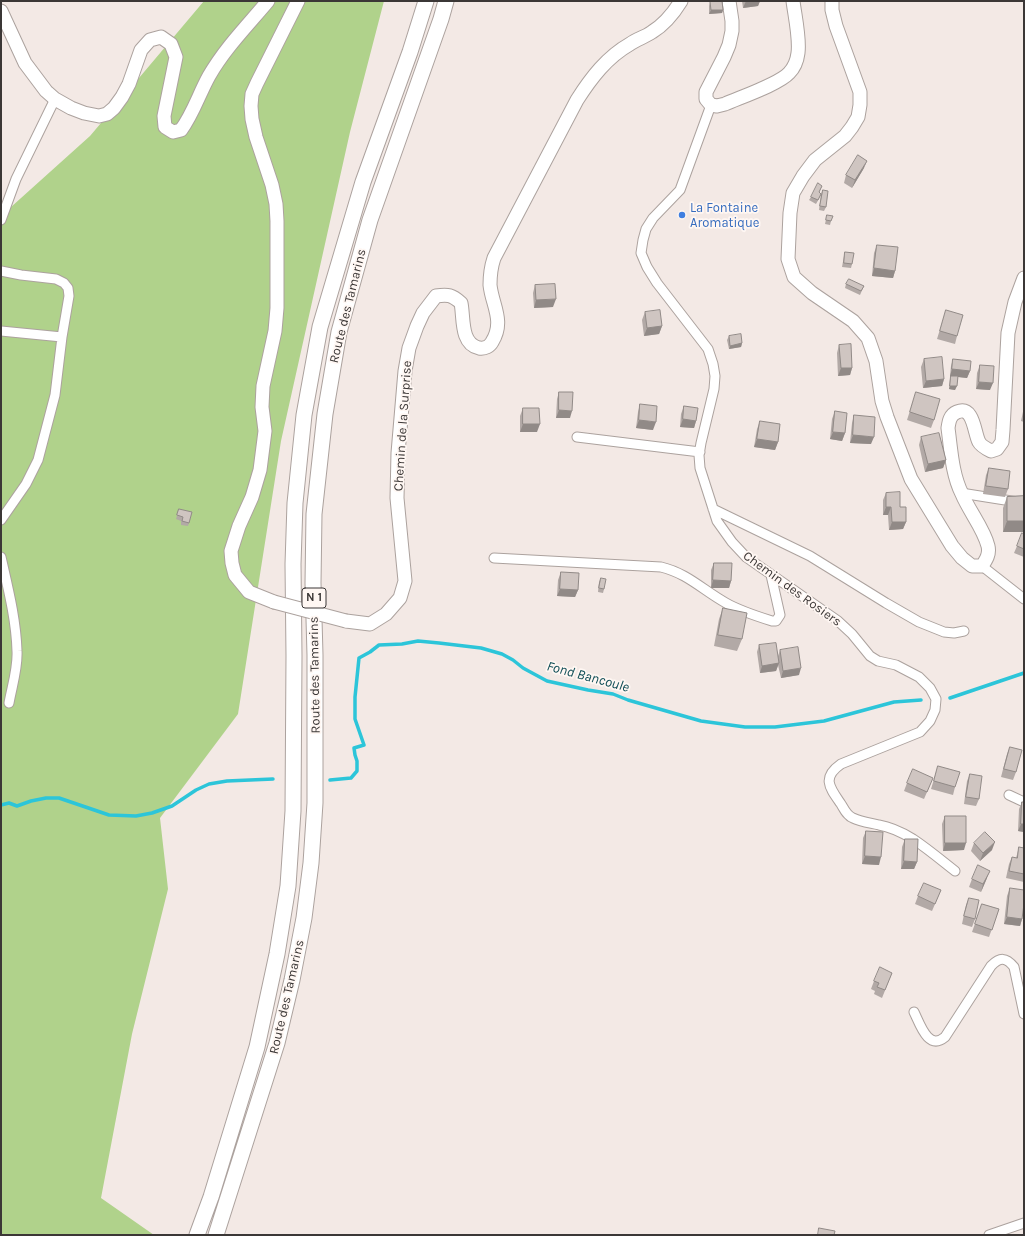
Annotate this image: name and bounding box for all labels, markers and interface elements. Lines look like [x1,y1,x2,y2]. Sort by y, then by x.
place label: La Fontaine Aromatique [690,200,759,231]
marker: La Fontaine Aromatique [677,210,687,220]
street label: Route des Tamarins [326,247,370,365]
street label: Chemin de la Surprise [391,360,415,492]
street label: Chemin des Rosiers [740,548,844,630]
road number: N 1 [302,588,326,608]
street label: Route des Tamarins [306,616,324,734]
water label: Fond Bancoule [545,658,631,696]
street label: Route des Tamarins [266,938,308,1056]

